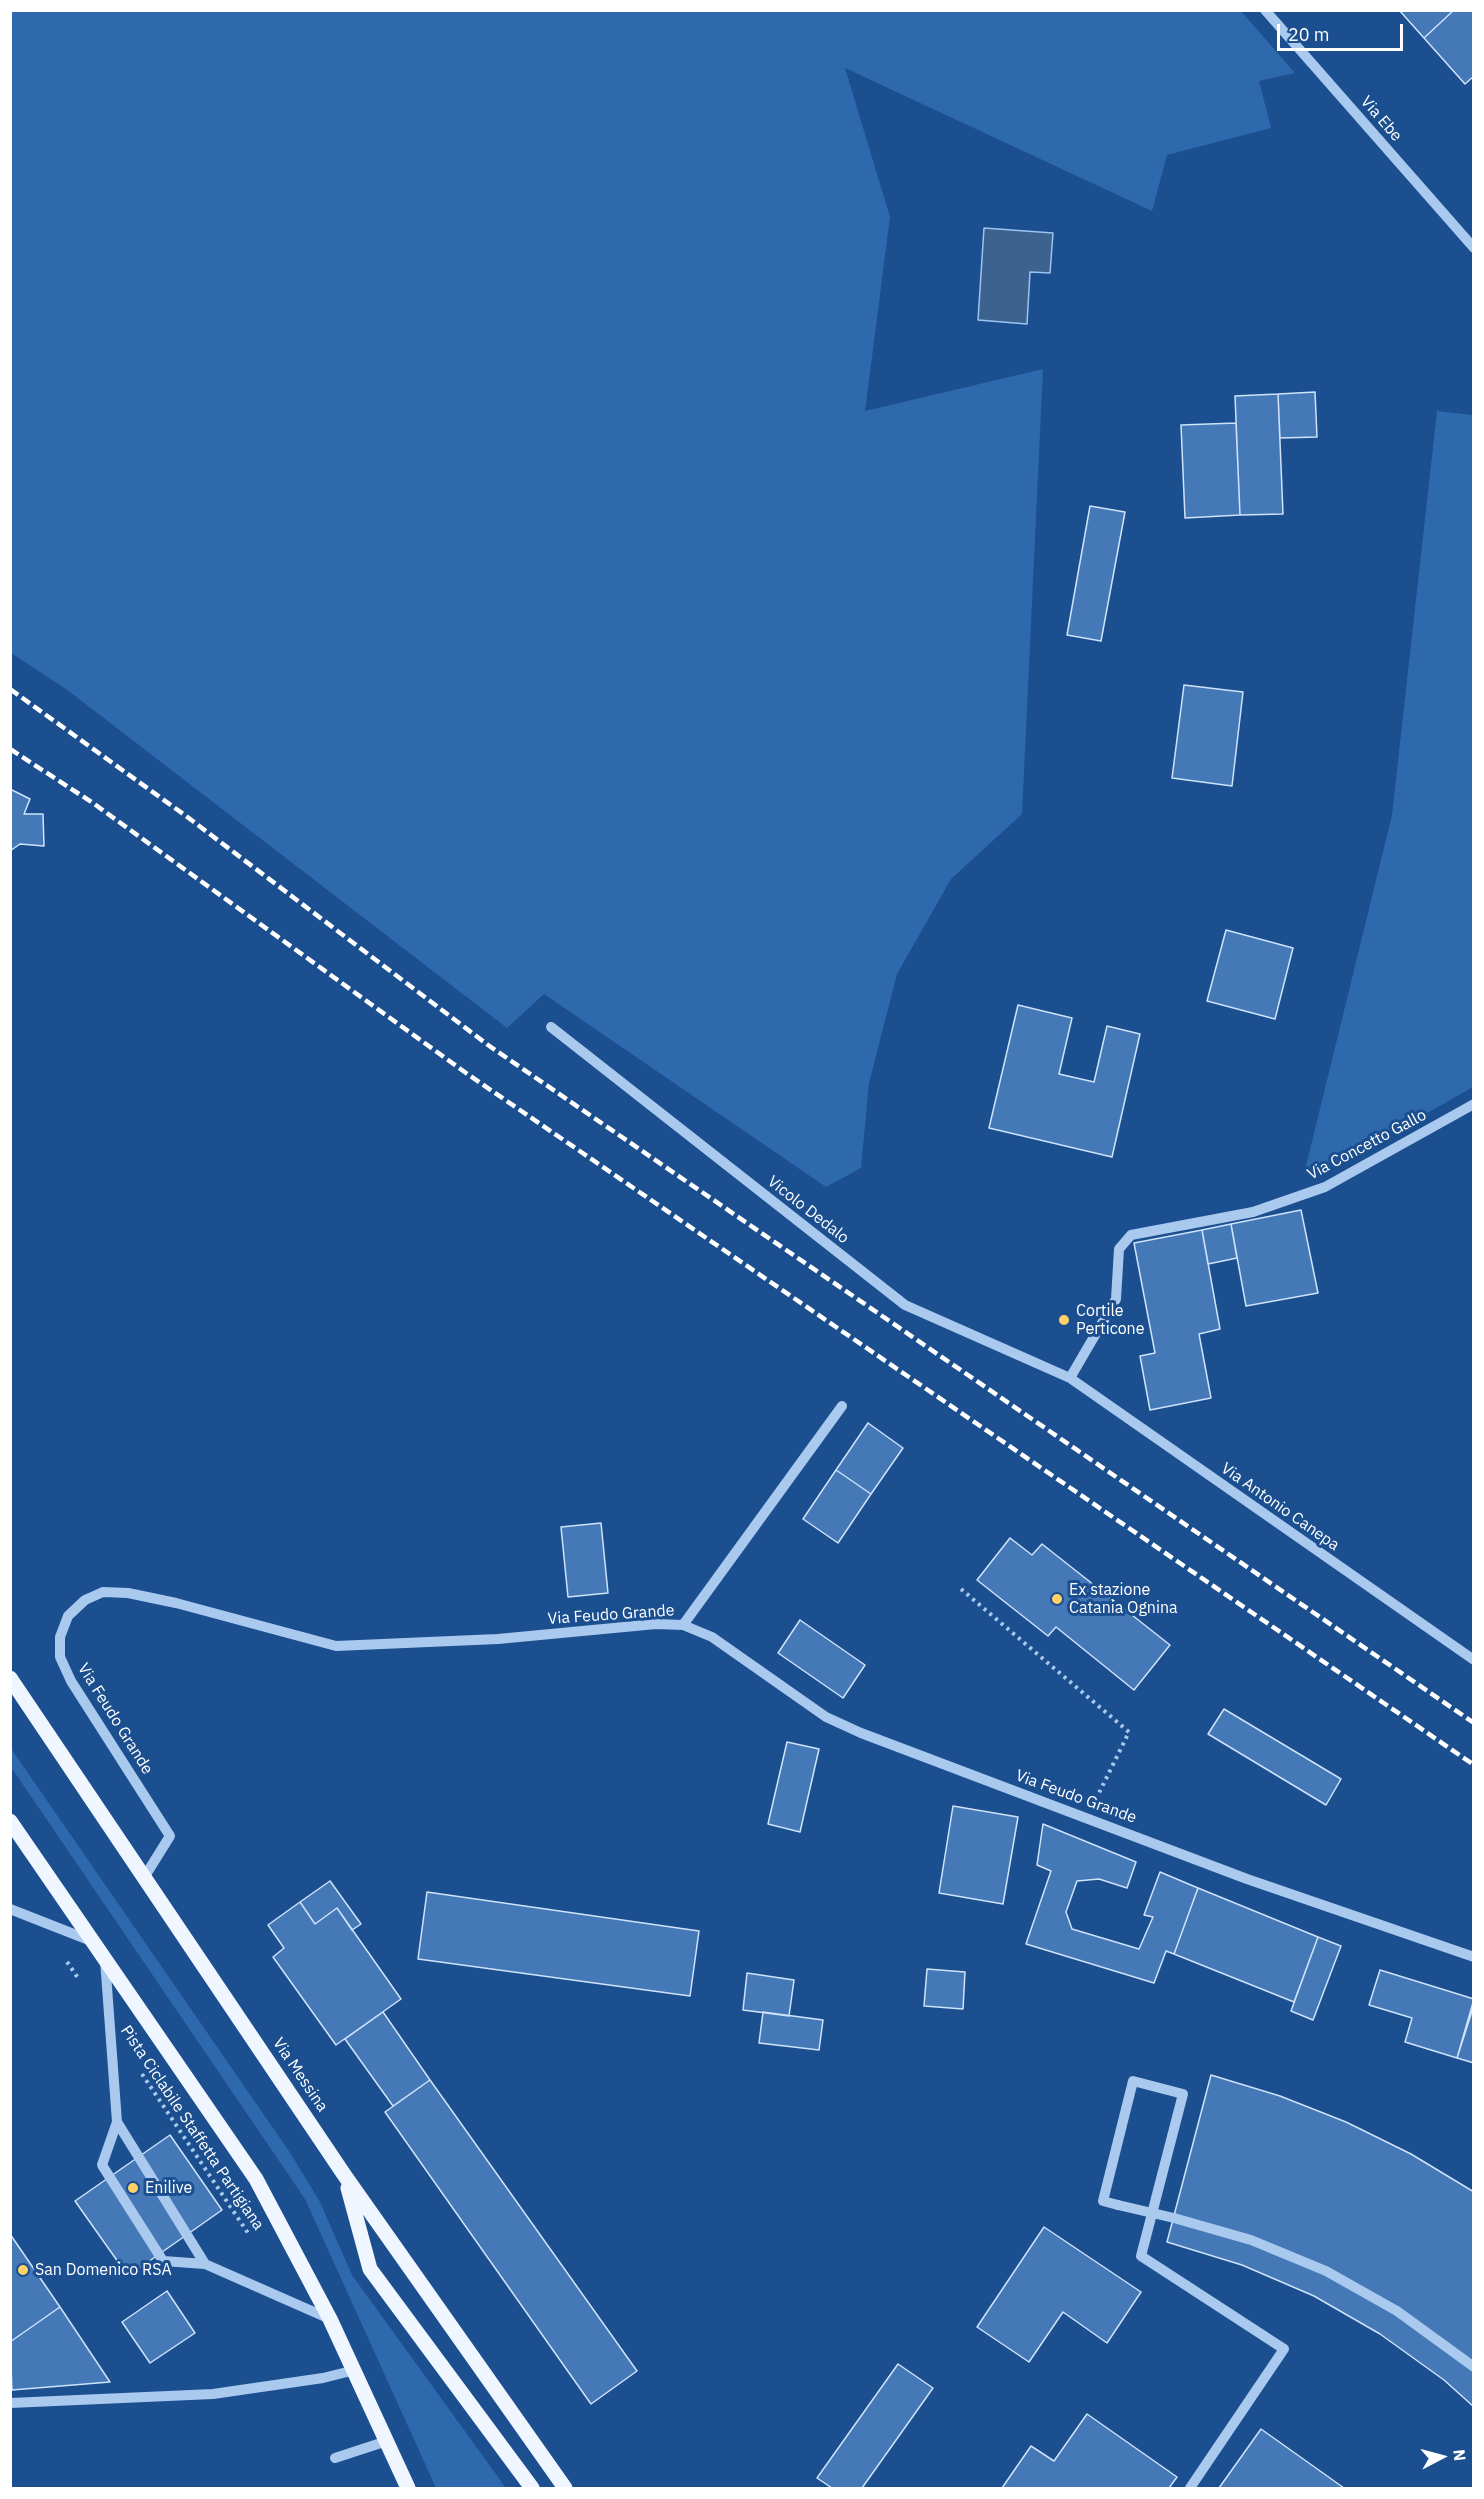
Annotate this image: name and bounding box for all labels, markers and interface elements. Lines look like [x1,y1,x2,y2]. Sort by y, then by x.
scale bar [1280,12,1406,50]
text: 20 m [1288,23,1330,46]
street label: Via Ebe [1356,93,1406,145]
street label: Via Concetto Gallo [1304,1106,1430,1184]
street label: Vicolo Dedalo [763,1172,853,1248]
place label: Cortile Perticone [1076,1301,1144,1339]
marker: Cortile Perticone [1057,1313,1071,1327]
street label: Via Antonio Canepa [1217,1459,1343,1555]
place label: Ex stazione Catania Ognina [1069,1580,1178,1618]
marker: Ex stazione Catania Ognina [1050,1592,1064,1606]
street label: Via Feudo Grande [547,1601,675,1629]
street label: Via Feudo Grande [73,1660,157,1778]
street label: Via Feudo Grande [1013,1766,1139,1828]
street label: Pista Ciclabile Staffetta Partigiana [116,2022,268,2234]
street label: Via Messina [268,2034,332,2116]
place label: Enilive [145,2178,192,2198]
marker: Enilive [126,2181,140,2195]
place label: San Domenico RSA [35,2260,172,2280]
marker: San Domenico RSA [16,2263,30,2277]
north arrow [1412,2427,1472,2487]
text: N [1449,2448,1470,2462]

